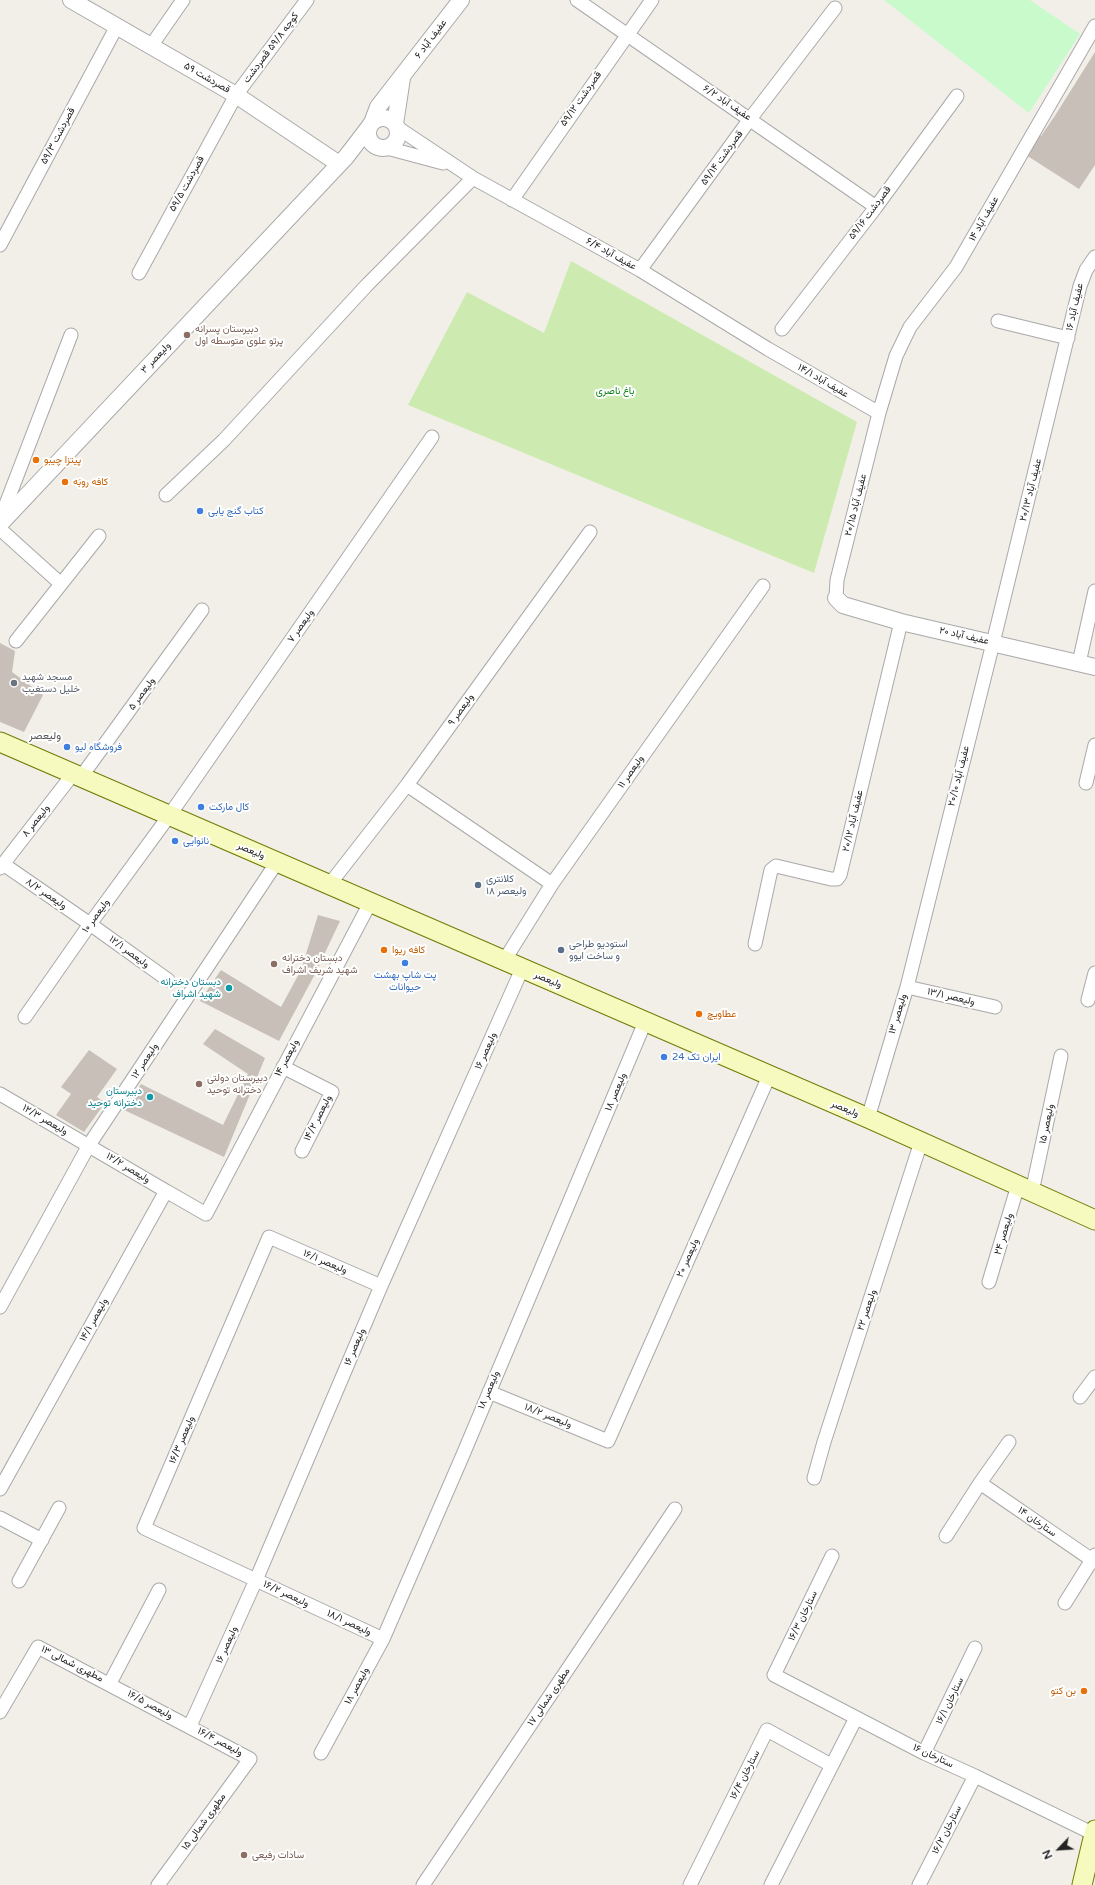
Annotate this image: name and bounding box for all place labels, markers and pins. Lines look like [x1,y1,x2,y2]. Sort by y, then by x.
place label: دبیرستان پسرانه پرتو علوی متوسطه اول [195,323,283,346]
marker: دبیرستان پسرانه پرتو علوی متوسطه اول [182,330,192,340]
place label: پیتزا چیبو [44,454,81,466]
marker: پیتزا چیبو [31,455,41,465]
place label: کافه روبَه [73,476,108,488]
marker: کافه روبَه [60,477,70,487]
place label: کتاب گنج یابی [208,505,264,517]
marker: کتاب گنج یابی [195,506,205,516]
place label: مسجد شهید خلیل دستغیب [22,671,80,694]
marker: مسجد شهید خلیل دستغیب [9,678,19,688]
place label: فروشگاه لیو [75,741,122,753]
marker: فروشگاه لیو [62,742,72,752]
place label: کال مارکت [209,801,249,813]
marker: کال مارکت [196,802,206,812]
place label: نانوایی [183,835,209,847]
marker: نانوایی [170,836,180,846]
place label: کلانتری ۱۸ ولیعصر [486,873,527,896]
marker: کلانتری ۱۸ ولیعصر [473,880,483,890]
place label: استودیو طراحی و ساخت ایوو [569,938,628,962]
place label: کافه ریوا [392,944,425,956]
marker: کافه ریوا [379,945,389,955]
marker: استودیو طراحی و ساخت ایوو [556,945,566,955]
place label: دبستان دخترانه شهید شریف اشراف [282,952,358,976]
marker: پت شاپ بهشت حیوانات [400,958,410,968]
marker: دبستان دخترانه شهید شریف اشراف [269,959,279,969]
place label: پت شاپ بهشت حیوانات [374,969,436,992]
place label: دبستان دخترانه شهید اشراف [160,976,221,1000]
marker: دبستان دخترانه شهید اشراف [224,983,234,993]
place label: عطاویچ [707,1008,737,1020]
marker: عطاویچ [694,1009,704,1019]
place label: ایران تک 24 [672,1051,721,1063]
marker: ایران تک 24 [659,1052,669,1062]
place label: دبیرستان دولتی دخترانه توحید [207,1072,268,1096]
marker: دبیرستان دولتی دخترانه توحید [194,1079,204,1089]
place label: دبیرستان دخترانه توحید [88,1085,142,1108]
marker: دبیرستان دخترانه توحید [145,1092,155,1102]
place label: بن کتو [1051,1685,1076,1697]
marker: بن کتو [1079,1686,1089,1696]
place label: سادات رفیعی [252,1849,304,1861]
marker: سادات رفیعی [239,1850,249,1860]

